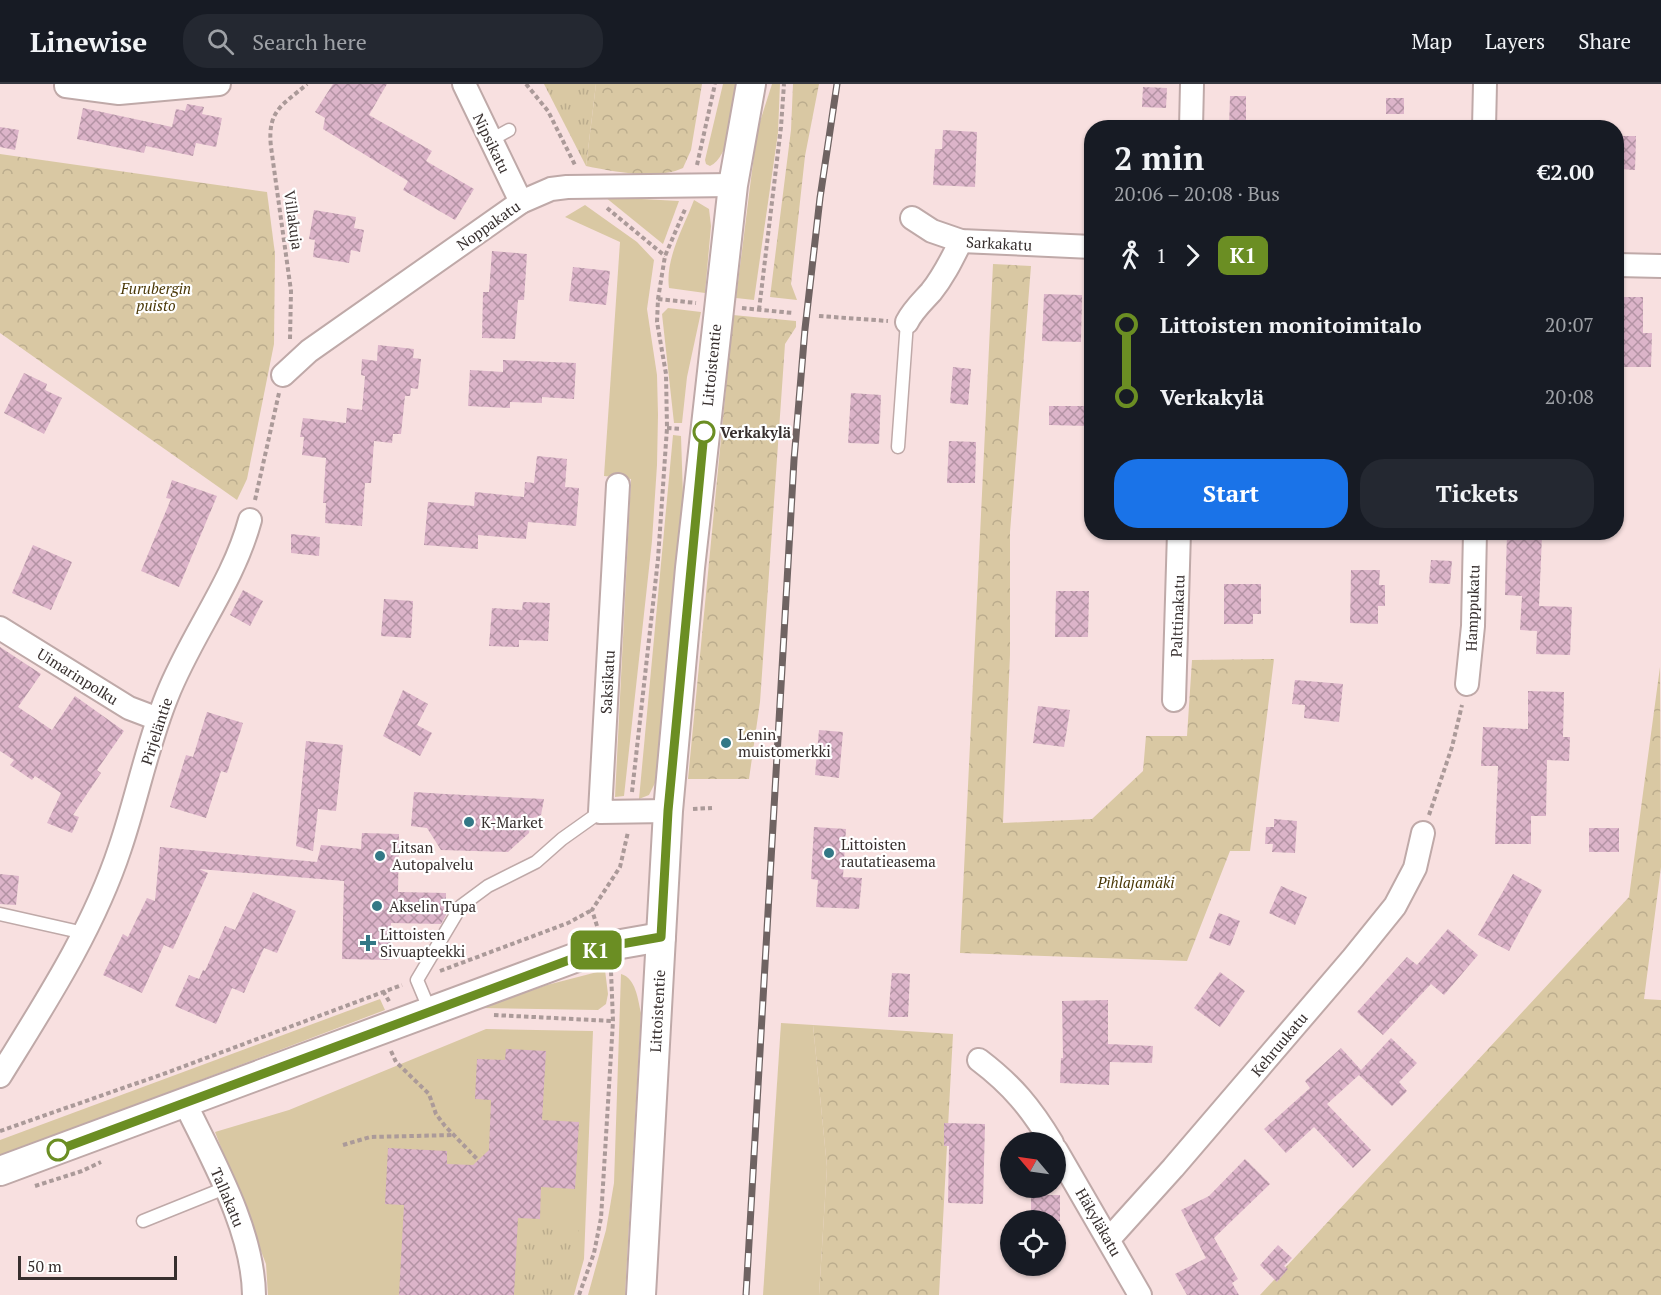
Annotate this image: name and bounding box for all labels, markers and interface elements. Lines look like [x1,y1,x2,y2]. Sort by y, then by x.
search box [183,14,603,68]
text: Linewise [30,23,147,60]
icon: search [204,25,237,58]
text: Search here [252,27,367,56]
text: Map [1411,27,1452,55]
text: Layers [1485,27,1545,55]
text: Share [1578,27,1631,55]
street label: Nipsikatu [469,110,515,177]
text: 2 min [1114,136,1204,179]
text: €2.00 [1538,157,1594,186]
text: 20:06 – 20:08 · Bus [1114,180,1280,207]
street label: Villakuja [280,189,308,251]
street label: Noppakatu [452,196,524,254]
street label: Sarkakatu [965,231,1033,255]
icon: walk [1114,239,1147,272]
icon: forward [1176,239,1209,272]
text: K1 [1230,241,1256,269]
text: 1 [1156,242,1167,269]
park label: Furubergin puisto [120,278,191,315]
text: Littoisten monitoimitalo [1160,310,1422,339]
text: 20:07 [1545,311,1594,338]
street label: Littoistentie [697,323,725,407]
text: Verkakylä [1160,382,1264,411]
text: 20:08 [1545,383,1594,410]
marker: Verkakylä [693,421,715,443]
place label: Verkakylä [720,422,792,442]
button: Start [1114,459,1348,528]
button: Tickets [1360,459,1594,528]
street label: Hamppukatu [1460,564,1484,652]
street label: Palttinakatu [1166,574,1188,658]
street label: Uimarinpolku [34,643,123,709]
street label: Saksikatu [595,649,619,714]
street label: Pirjeläntie [136,695,176,767]
place label: Lenin muistomerkki [738,724,831,761]
marker: Lenin muistomerkki [719,736,733,750]
place label: K-Market [481,812,544,832]
marker: K-Market [462,815,476,829]
place label: Littoisten rautatieasema [841,834,936,871]
place label: Litsan Autopalvelu [392,837,474,874]
marker: Littoisten rautatieasema [822,846,836,860]
marker: Litsan Autopalvelu [373,849,387,863]
park label: Pihlajamäki [1097,872,1175,892]
place label: Akselin Tupa [389,896,477,916]
marker: Akselin Tupa [370,899,384,913]
place label: Littoisten Sivuapteekki [380,924,465,961]
line badge: K1 [569,930,623,970]
marker: Littoisten Sivuapteekki [361,936,375,950]
text: K1 [583,936,609,964]
street label: Littoistentie [645,969,669,1053]
street label: Kehruukatu [1246,1007,1312,1080]
north arrow [1000,1132,1066,1198]
map controls [1000,1132,1066,1276]
unlabelled marker [47,1139,69,1161]
street label: Tallakatu [207,1164,250,1230]
street label: Häkyläkatu [1071,1184,1127,1260]
button: locate [1000,1210,1066,1276]
scale bar [18,1253,177,1280]
text: 50 m [27,1255,62,1277]

